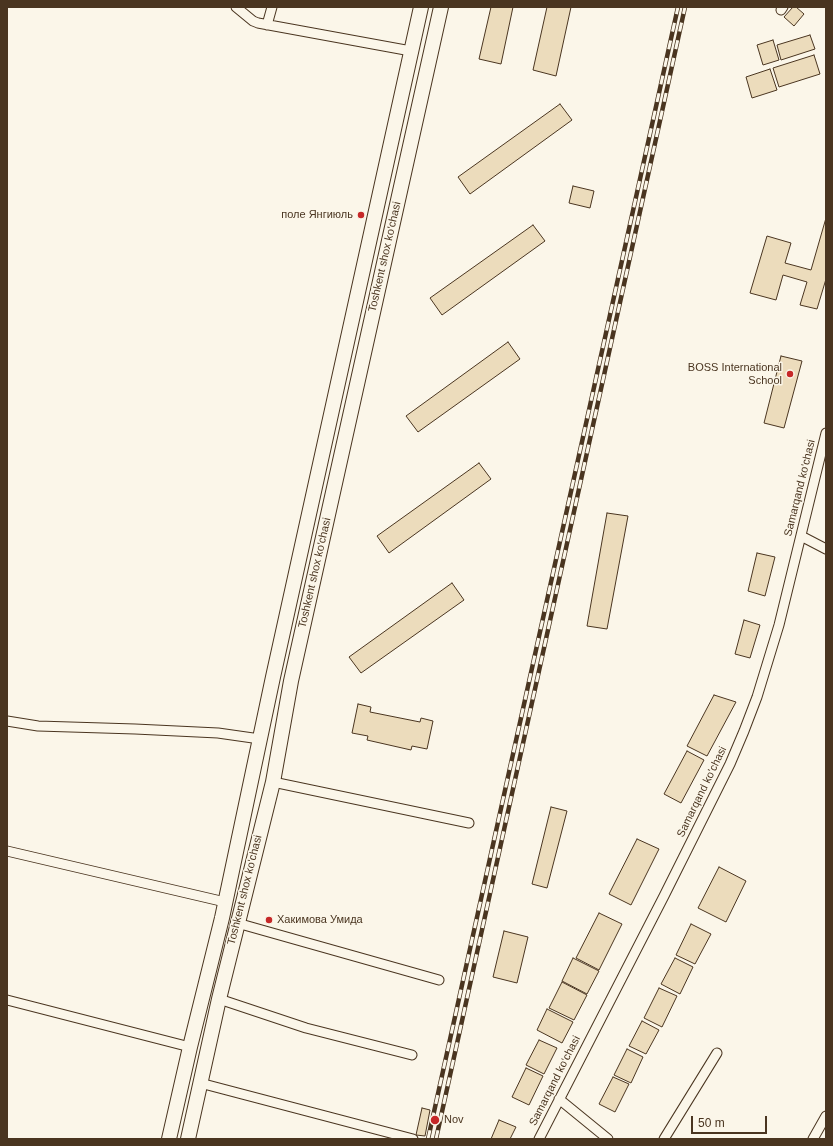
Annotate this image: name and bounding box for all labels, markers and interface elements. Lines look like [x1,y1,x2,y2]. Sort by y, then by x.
street label: Toshkent shox ko'chasi [366,201,404,313]
place label: поле Янгиюль [281,208,353,222]
marker: поле Янгиюль [356,210,366,220]
place label: BOSS International School [688,361,782,387]
marker: BOSS International School [785,369,795,379]
street label: Samarqand ko'chasi [782,438,818,538]
street label: Toshkent shox ko'chasi [296,517,334,629]
street label: Samarqand ko'chasi [674,744,730,840]
street label: Toshkent shox ko'chasi [225,834,265,946]
place label: Хакимова Умида [277,913,363,927]
marker: Хакимова Умида [264,915,274,925]
street label: Samarqand ko'chasi [527,1034,583,1128]
scale bar [693,1108,769,1134]
place label: Nov [444,1113,464,1127]
marker: Nov [429,1114,441,1126]
text: 50 m [698,1116,725,1130]

